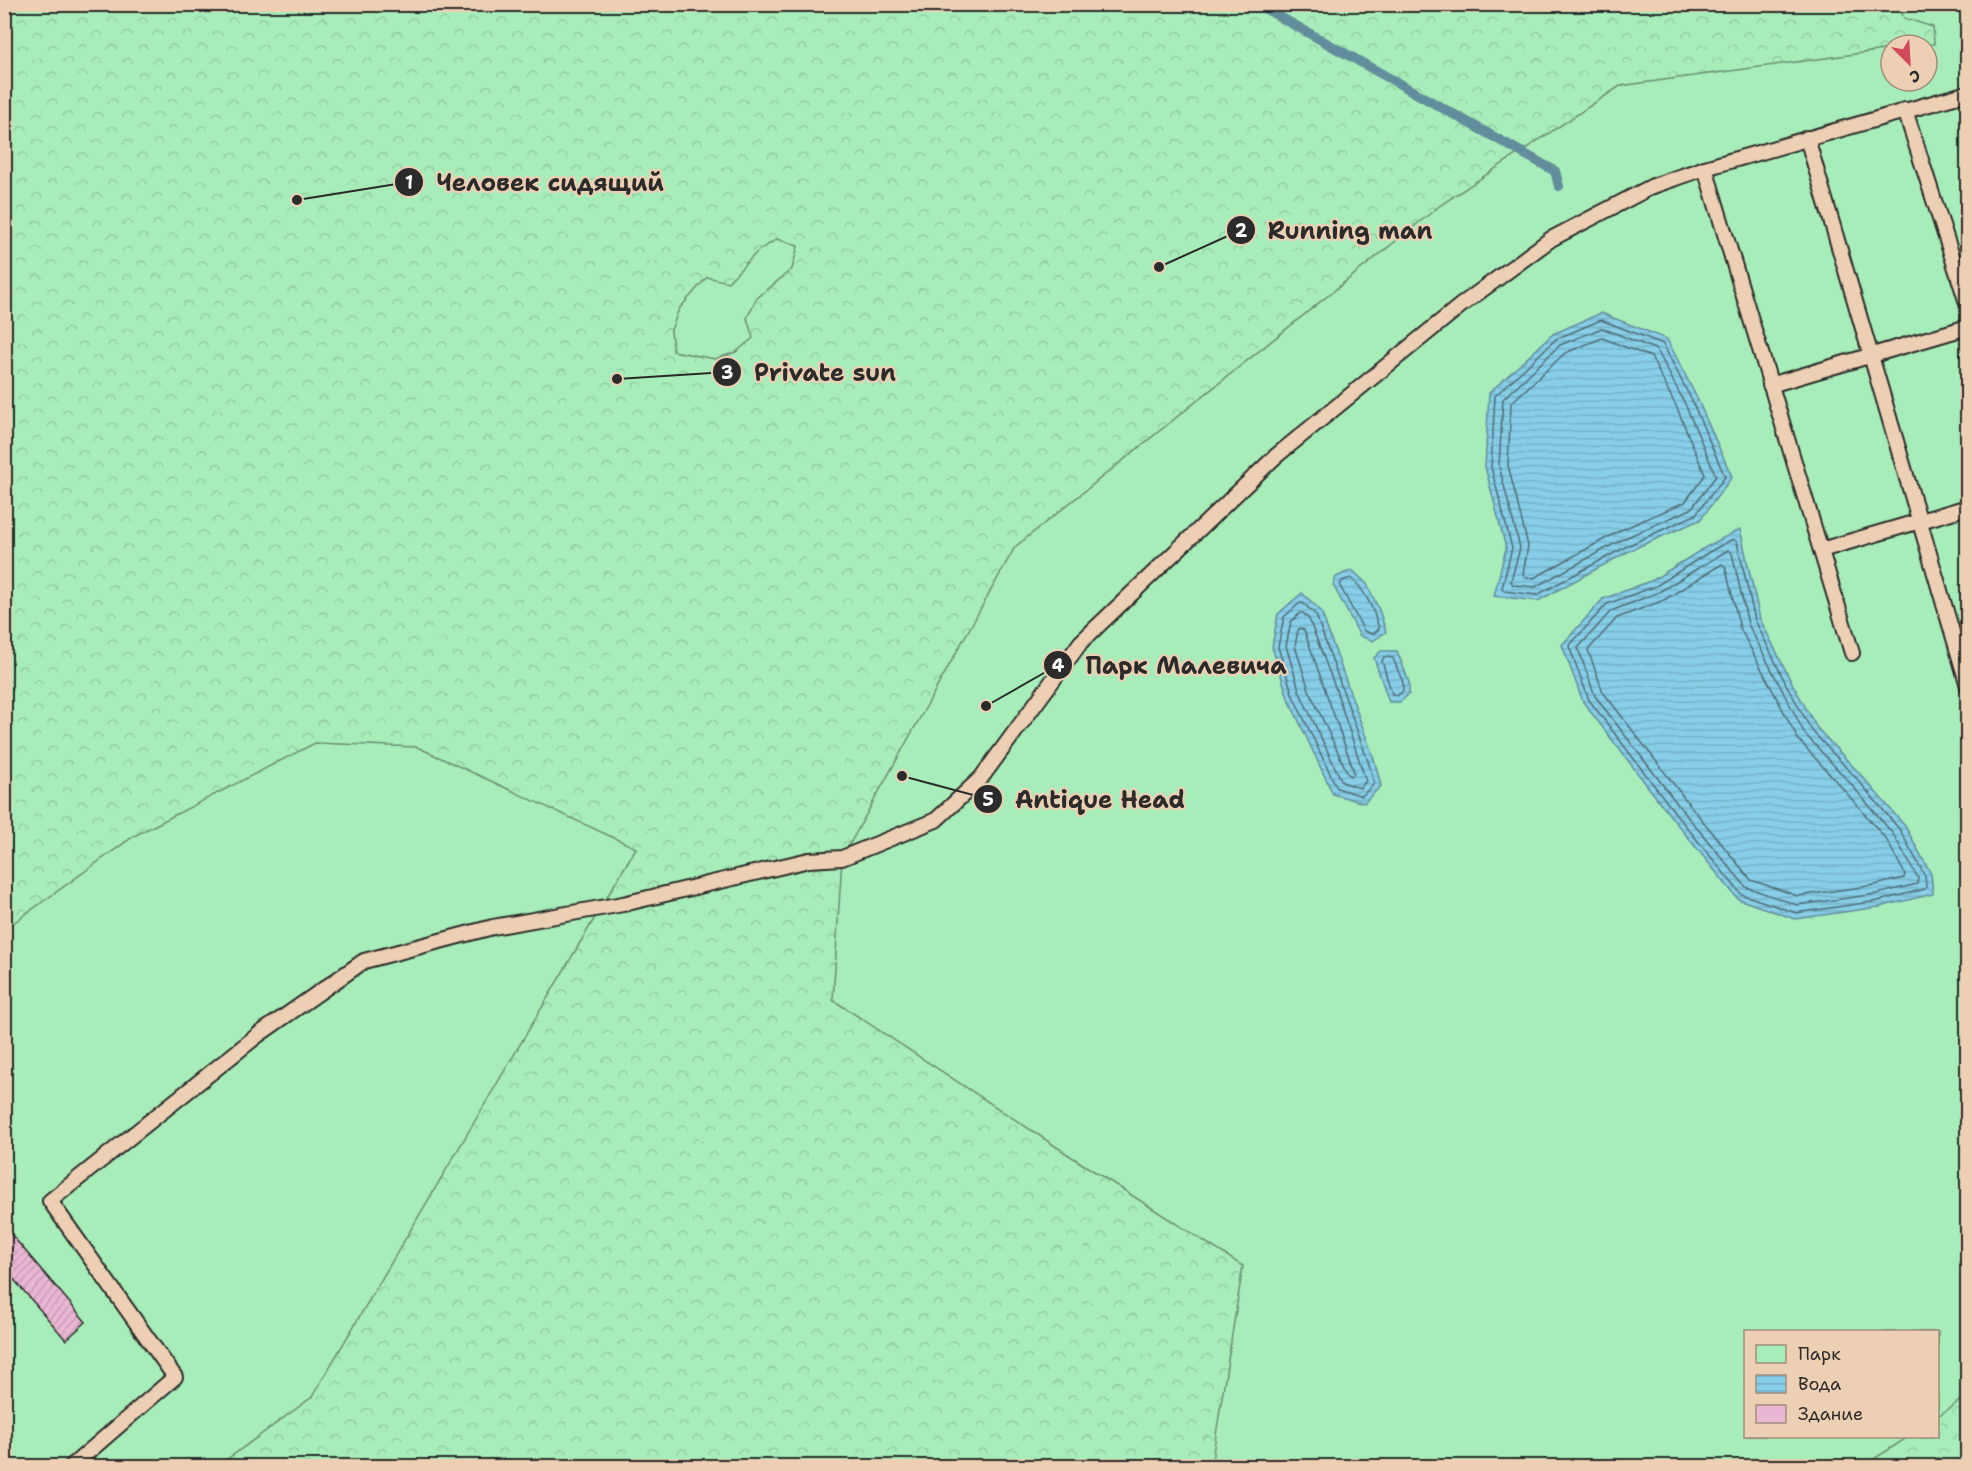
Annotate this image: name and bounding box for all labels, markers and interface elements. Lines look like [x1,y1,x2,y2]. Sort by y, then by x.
north arrow [1879,33,1939,93]
text: С [1906,65,1924,88]
callout: Человек сидящий [394,161,676,203]
text: Человек сидящий [436,167,664,199]
text: 1 [405,171,413,195]
callout: Running man [1226,209,1445,251]
text: Running man [1268,215,1432,247]
text: 2 [1235,219,1248,243]
callout: Private sun [712,351,908,393]
text: Private sun [754,357,896,389]
text: 3 [721,361,733,385]
callout: Парк Малевича [1043,644,1298,686]
text: Парк Малевича [1085,650,1287,682]
text: 4 [1052,654,1065,678]
callout: Antique Head [973,778,1197,820]
text: Antique Head [1015,784,1185,816]
text: 5 [982,788,994,812]
legend [1744,1330,1939,1438]
text: Парк [1798,1342,1841,1366]
text: Вода [1798,1372,1841,1396]
text: Здание [1798,1402,1863,1426]

